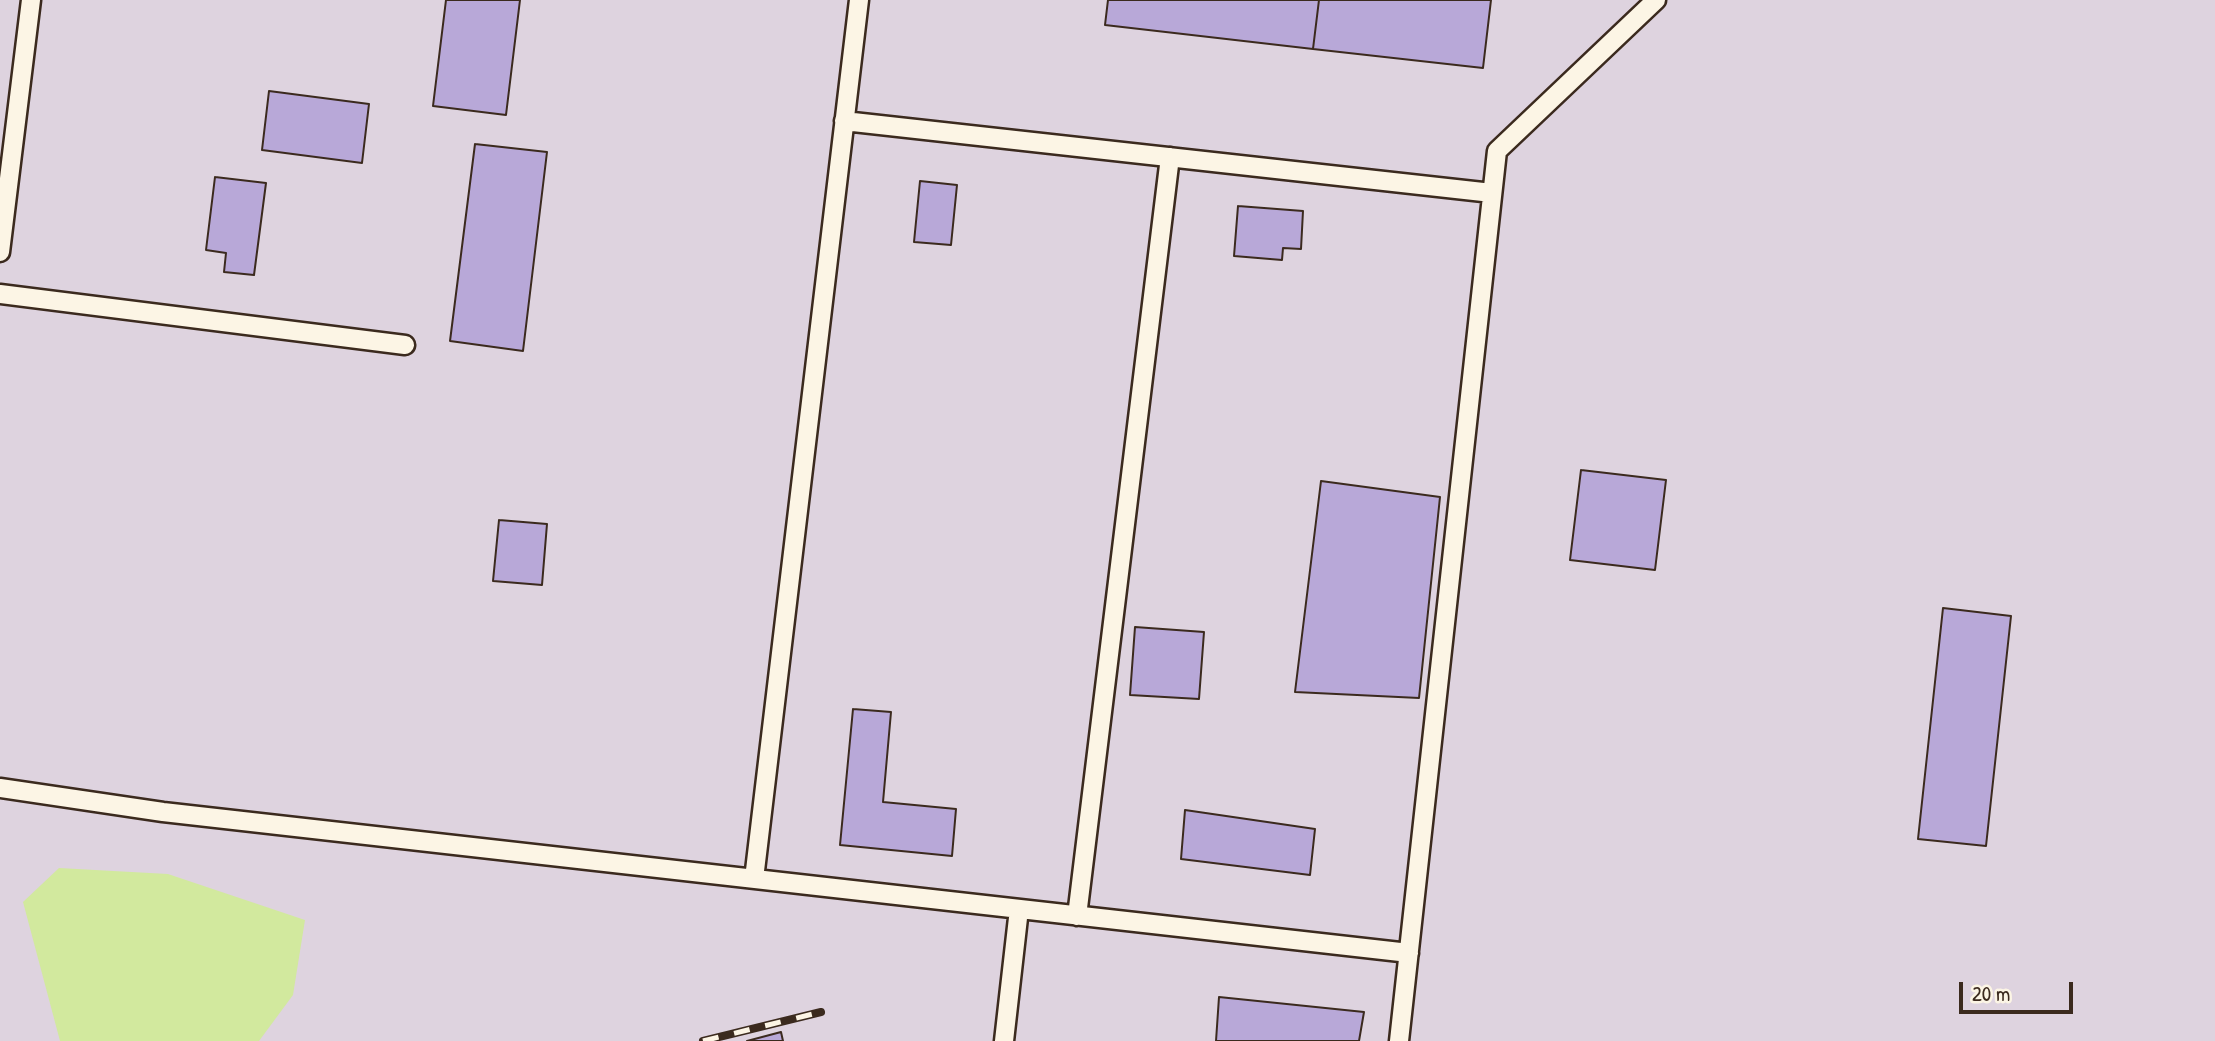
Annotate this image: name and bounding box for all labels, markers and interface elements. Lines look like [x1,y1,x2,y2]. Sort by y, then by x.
scale bar [1963,968,2077,1012]
text: 20 m [1972,979,2010,1008]

